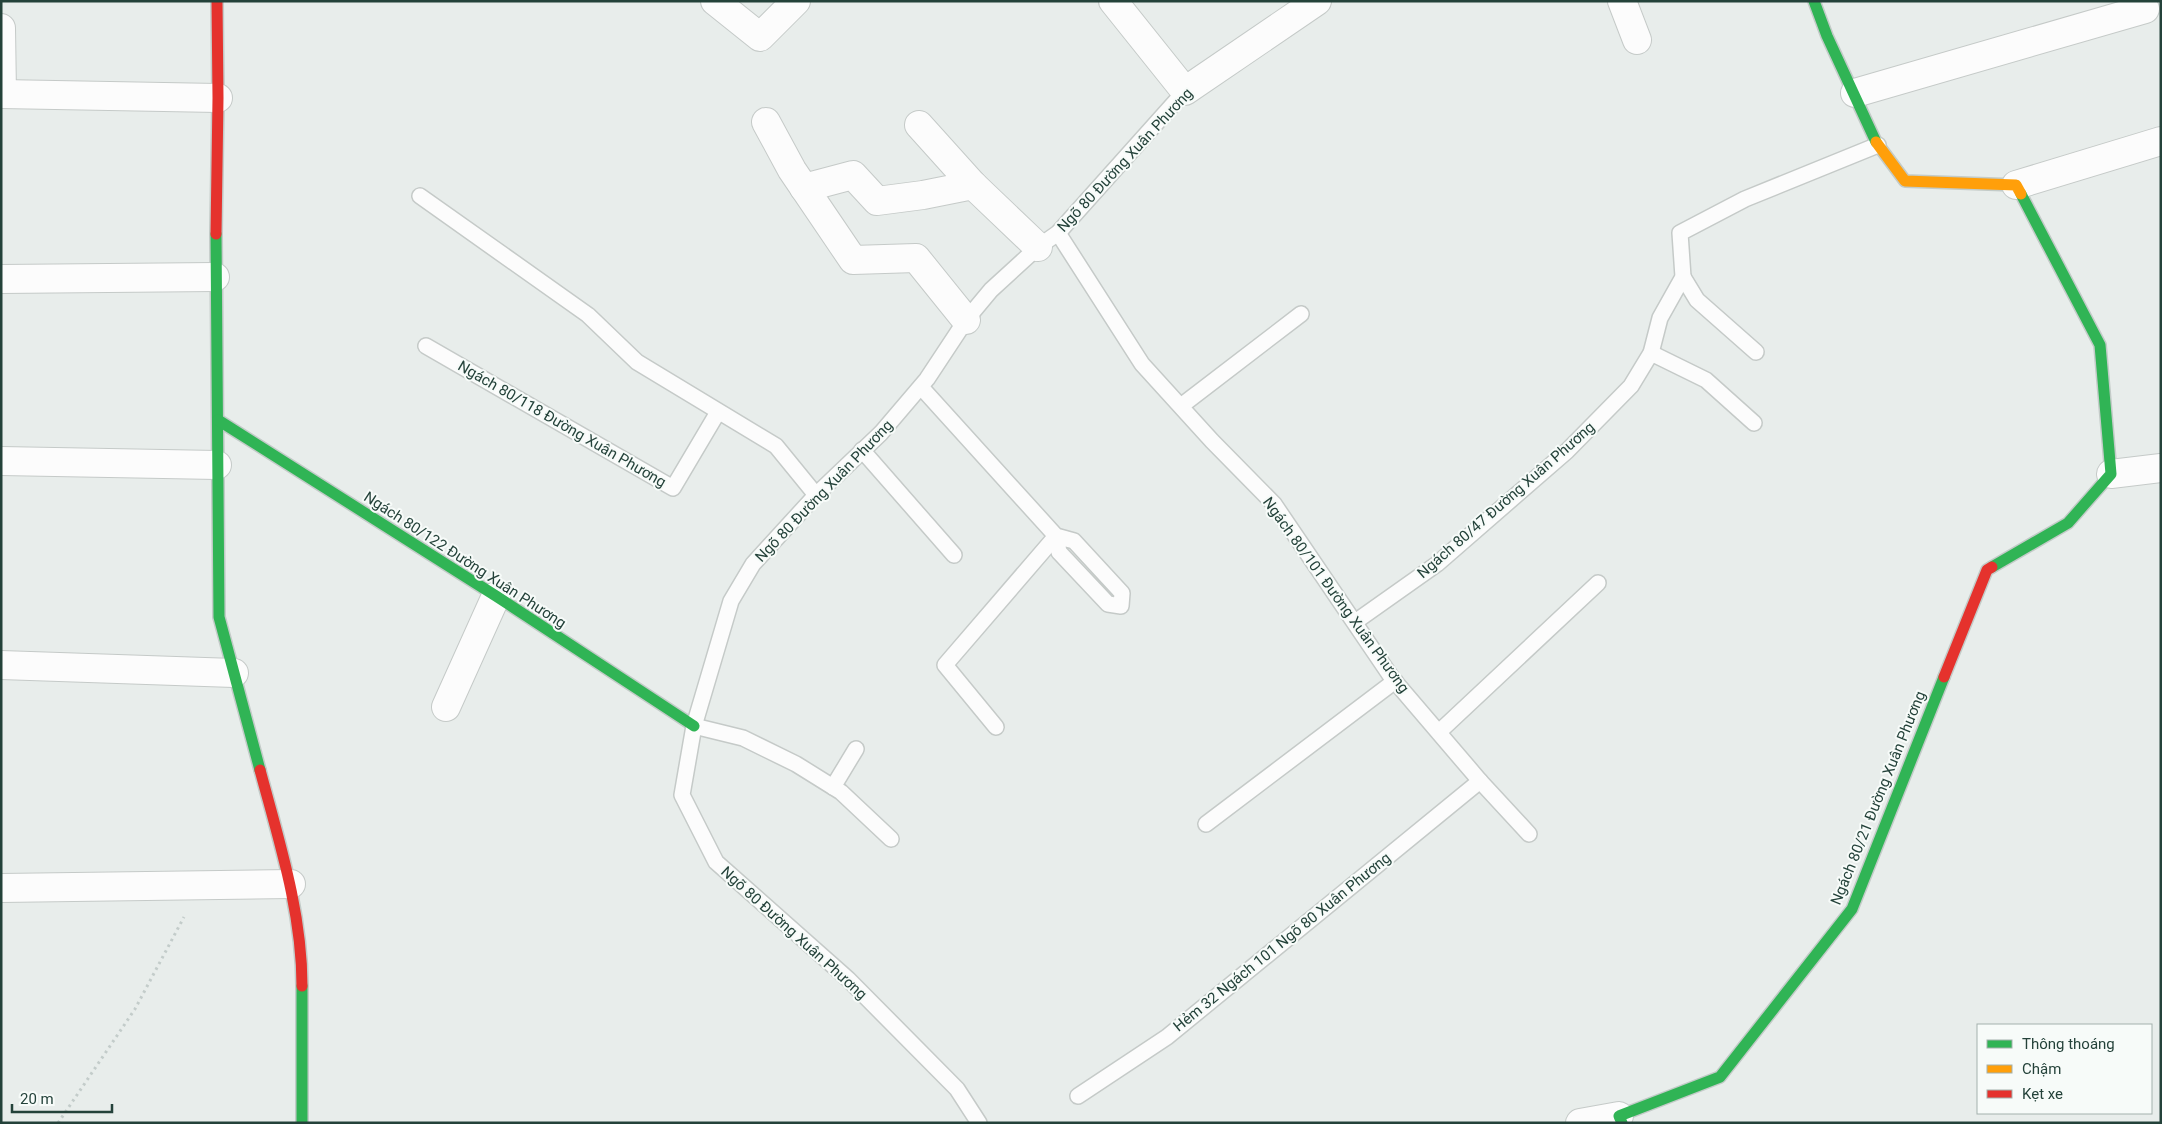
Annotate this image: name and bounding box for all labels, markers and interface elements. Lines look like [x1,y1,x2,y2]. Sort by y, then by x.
street label: Ngõ 80 Đường Xuân Phương [1054,84,1196,236]
street label: Ngách 80/118 Đường Xuân Phương [455,357,669,491]
street label: Ngõ 80 Đường Xuân Phương [751,416,897,566]
street label: Ngách 80/47 Đường Xuân Phương [1414,418,1598,582]
street label: Ngách 80/122 Đường Xuân Phương [361,488,569,632]
street label: Ngách 80/101 Đường Xuân Phương [1259,494,1413,696]
street label: Ngách 80/21 Đường Xuân Phương [1827,688,1929,908]
street label: Hẻm 32 Ngách 101 Ngõ 80 Xuân Phương [1170,849,1394,1035]
street label: Ngõ 80 Đường Xuân Phương [717,863,871,1003]
legend [1977,1024,2152,1114]
text: Thông thoáng [2022,1035,2115,1053]
text: Chậm [2022,1060,2061,1078]
scale bar [12,1082,112,1114]
text: Kẹt xe [2022,1085,2063,1103]
text: 20 m [20,1090,54,1108]

